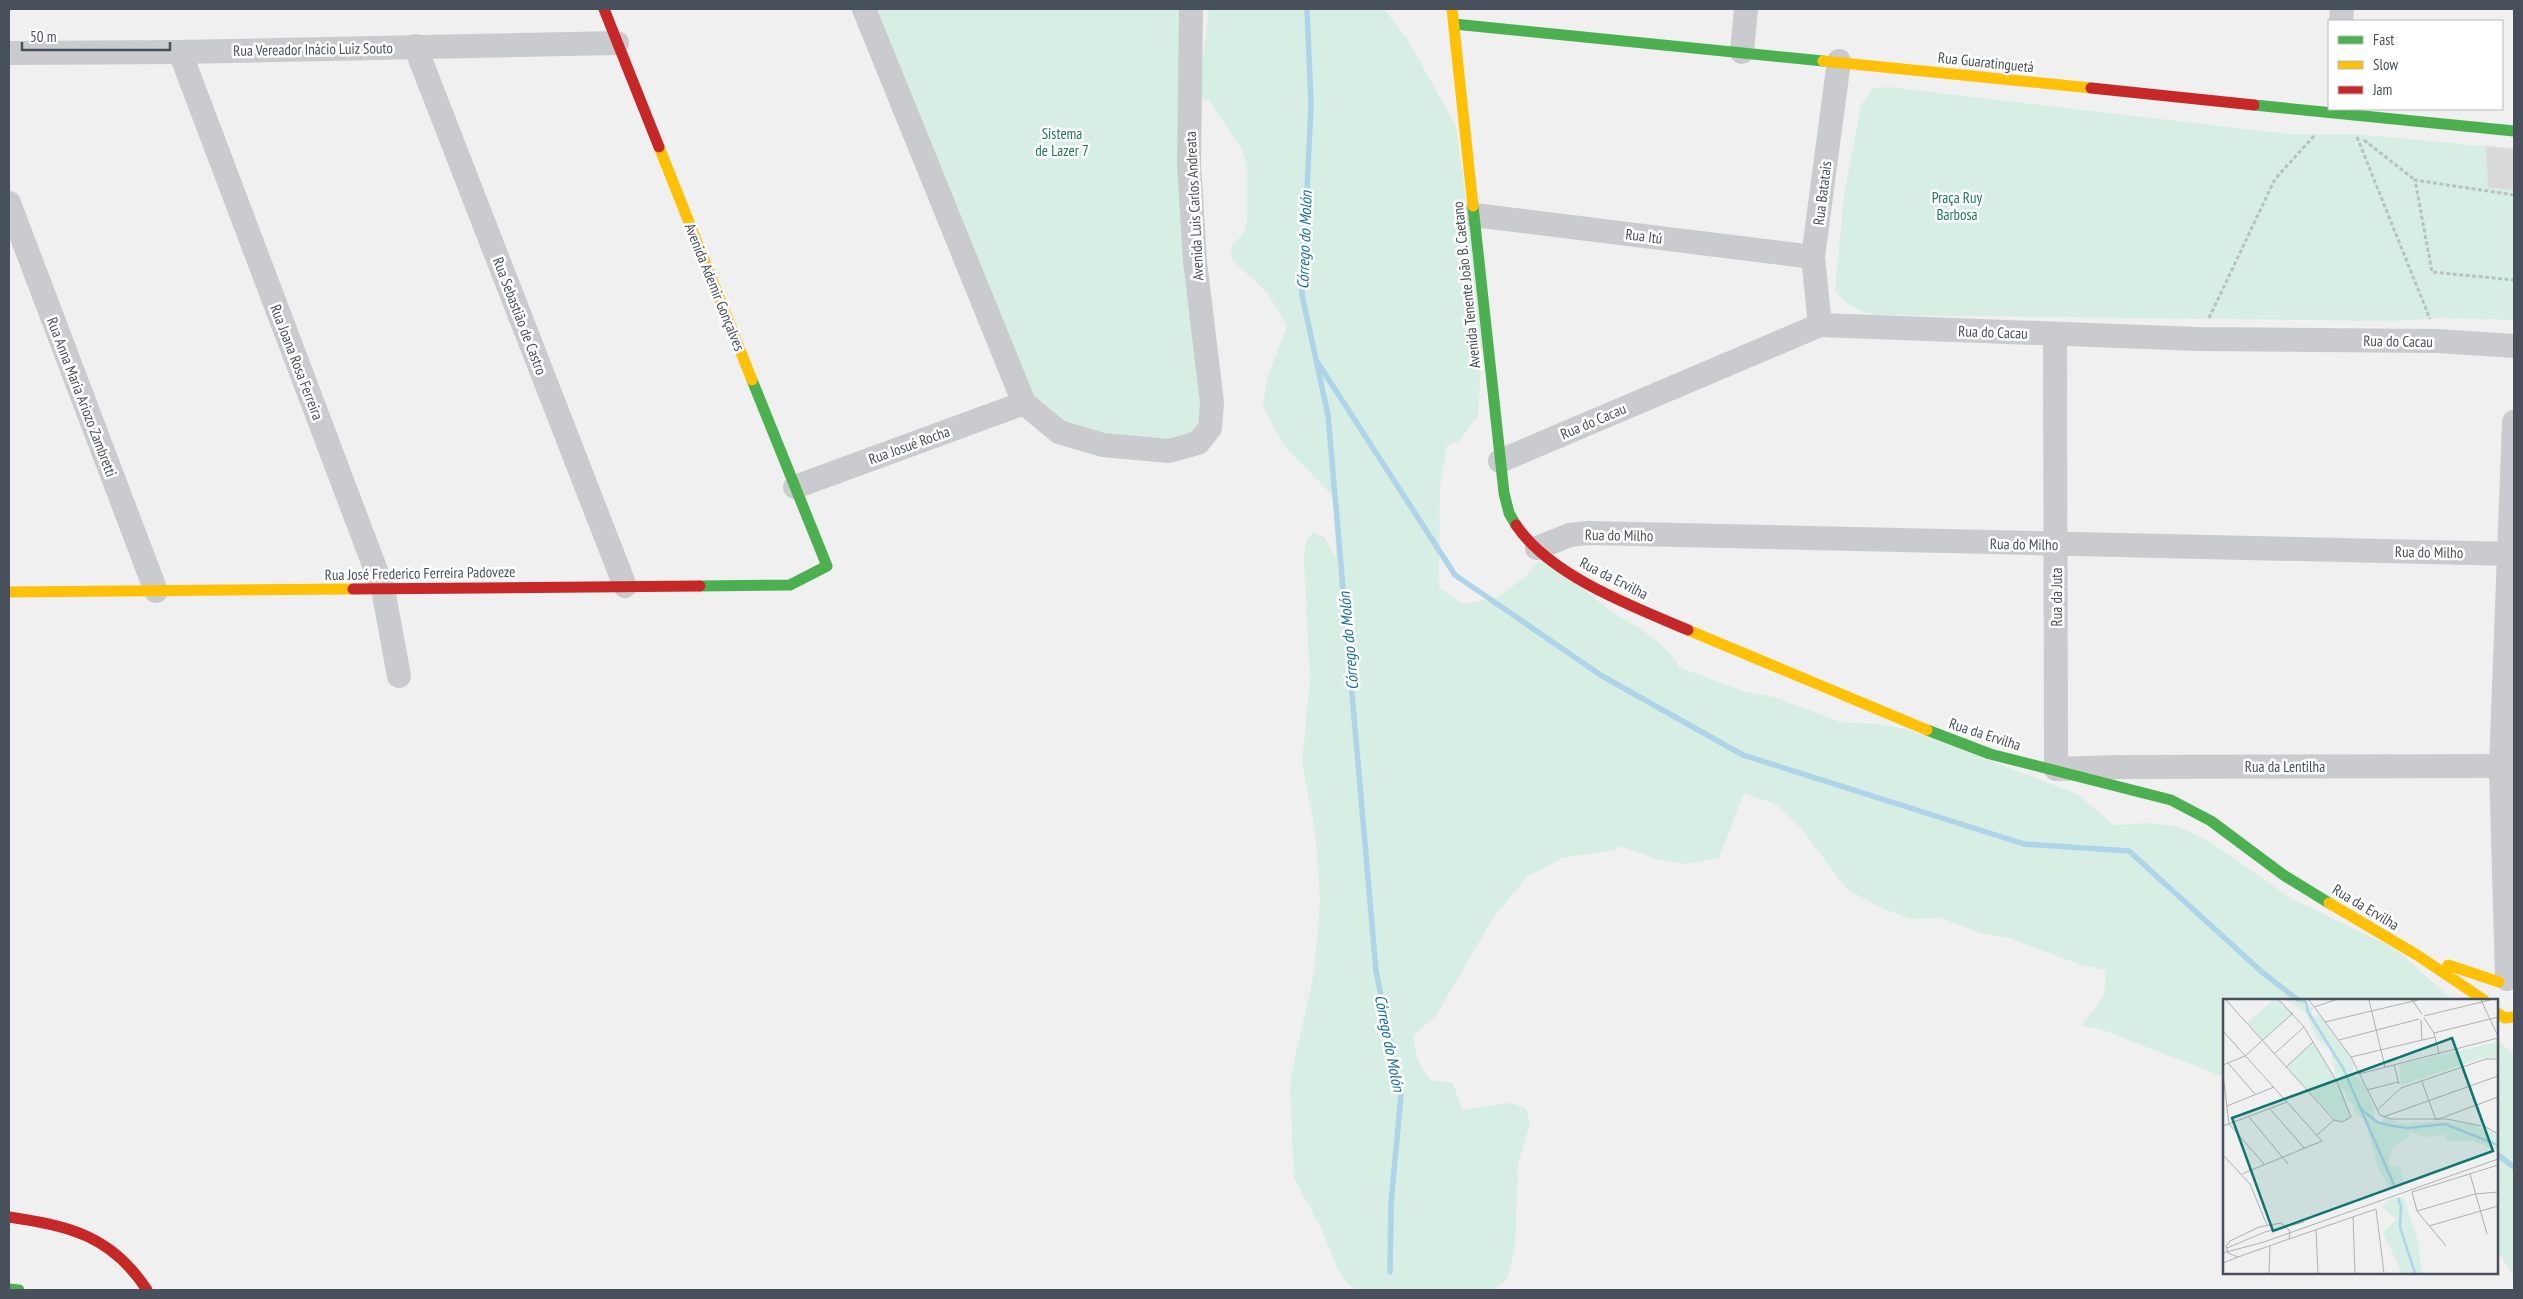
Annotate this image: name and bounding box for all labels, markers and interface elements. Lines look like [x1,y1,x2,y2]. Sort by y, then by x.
scale bar [22,20,170,52]
legend [2328,20,2503,110]
text: 50 m [30,27,56,46]
text: Fast [2373,30,2394,49]
street label: Rua Vereador Inácio Luiz Souto [233,38,393,60]
street label: Rua Guaratinguetá [1937,48,2035,76]
text: Slow [2373,55,2398,74]
text: Jam [2372,80,2392,99]
park label: Sistema de Lazer 7 [1035,124,1089,160]
street label: Avenida Luis Carlos Andreata [1181,131,1207,281]
street label: Rua Batatais [1809,160,1835,226]
park label: Praça Ruy Barbosa [1932,188,1983,224]
water label: Córrego do Molón [1292,190,1316,289]
street label: Avenida Tenente João B. Caetano [1448,201,1484,369]
street label: Avenida Ademir Gonçalves [681,220,749,354]
street label: Rua Itú [1624,224,1664,248]
street label: Rua Sebastião de Castro [489,254,551,378]
street label: Rua Joana Rosa Ferreira [266,302,328,422]
street label: Rua Anna Maria Ariozo Zambretti [43,314,121,480]
street label: Rua do Cacau [1958,321,2028,343]
street label: Rua do Cacau [2363,331,2433,351]
street label: Rua do Cacau [1557,399,1629,443]
street label: Rua Josué Rocha [866,422,952,468]
street label: Rua do Milho [1585,525,1653,545]
street label: Rua do Milho [1990,534,2058,554]
street label: Rua do Milho [2395,542,2463,562]
street label: Rua da Ervilha [1577,553,1651,603]
street label: Rua José Frederico Ferreira Padoveze [325,562,515,584]
street label: Rua da Juta [2047,568,2066,626]
water label: Córrego do Molón [1334,590,1362,691]
street label: Rua da Ervilha [1947,713,2023,755]
street label: Rua da Lentilha [2245,757,2325,776]
street label: Rua da Ervilha [2329,880,2403,934]
water label: Córrego do Molón [1371,993,1409,1094]
inset map [2223,999,2498,1274]

